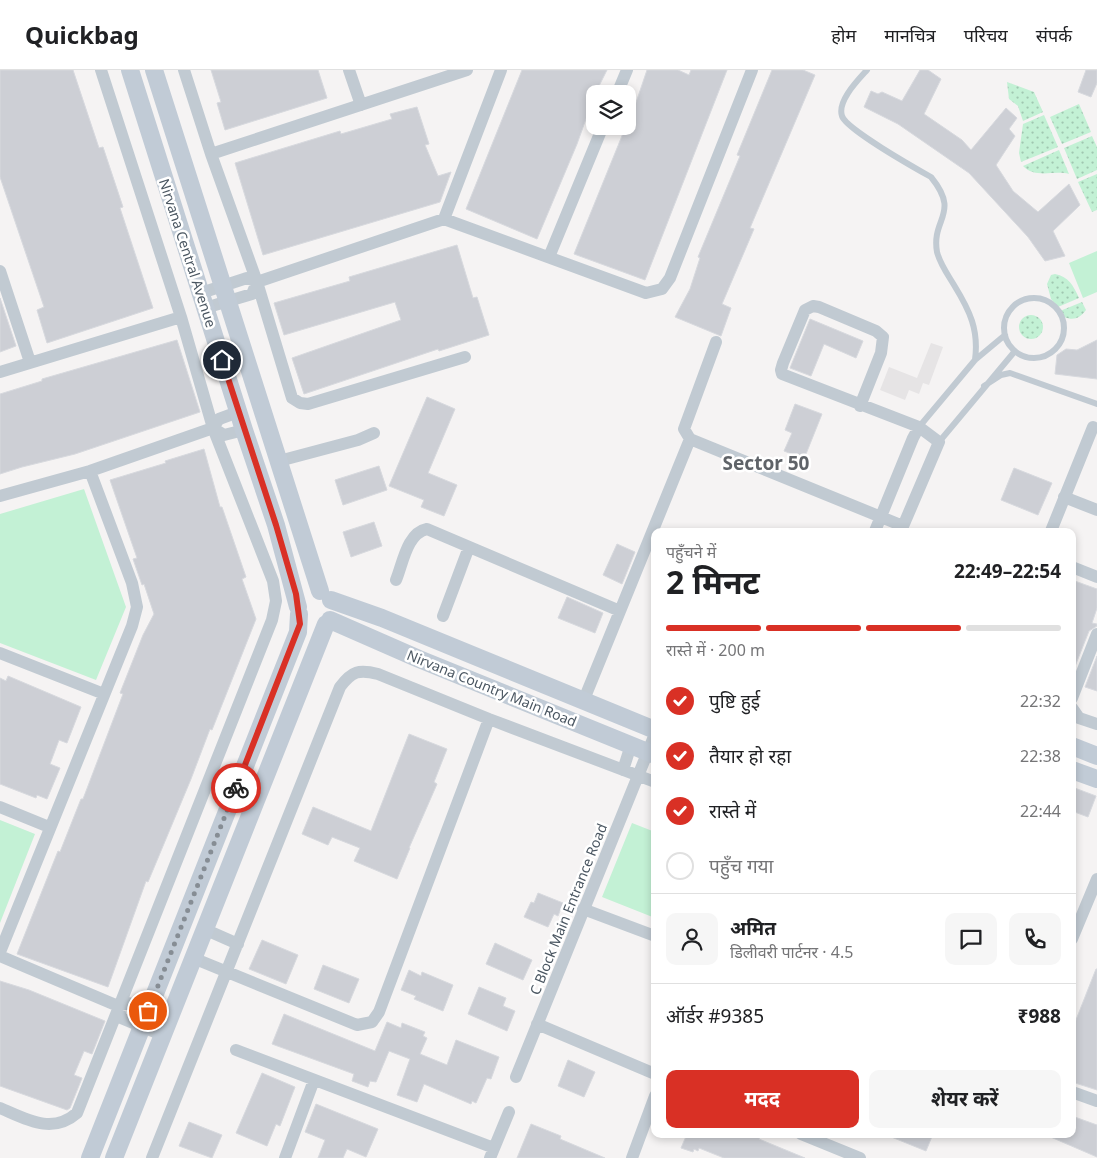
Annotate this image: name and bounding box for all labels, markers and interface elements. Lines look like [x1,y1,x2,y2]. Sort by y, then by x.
text: Quickbag [25,18,139,51]
text: होम [831,23,856,47]
text: मानचित्र [884,23,936,47]
text: परिचय [964,23,1008,47]
text: संपर्क [1036,23,1072,47]
map controls [586,85,636,135]
button: layers [586,85,636,135]
street label: Nirvana Central Avenue [155,176,221,330]
pin [201,339,243,381]
icon: home [208,346,236,374]
district label: Sector 50 [723,450,810,476]
text: पहुँचने में [666,541,716,563]
text: 22:49–22:54 [954,558,1061,584]
text: 2 मिनट [666,560,760,603]
text: रास्ते में · 200 m [666,639,765,661]
street label: Nirvana Country Main Road [404,645,580,731]
icon: check [666,687,694,715]
text: पुष्टि हुई [709,688,760,714]
text: 22:32 [1020,690,1061,712]
icon: check [666,742,694,770]
text: तैयार हो रहा [709,743,791,769]
text: 22:38 [1020,745,1061,767]
courier [211,763,261,813]
icon: bike [222,774,250,802]
icon: check [666,797,694,825]
text: रास्ते में [709,798,756,824]
text: 22:44 [1020,800,1061,822]
street label: C Block Main Entrance Road [525,820,611,998]
text: पहुँच गया [709,853,774,879]
button: person [666,913,718,965]
button: chat [945,913,997,965]
button: phone [1009,913,1061,965]
text: अमित [730,915,776,941]
text: डिलीवरी पार्टनर · 4.5 [730,941,853,963]
pin [127,990,169,1032]
icon: bag [134,997,162,1025]
text: ऑर्डर #9385 [666,1003,764,1029]
text: ₹988 [1018,1003,1061,1029]
button: मदद [666,1070,859,1128]
button: शेयर करें [869,1070,1061,1128]

